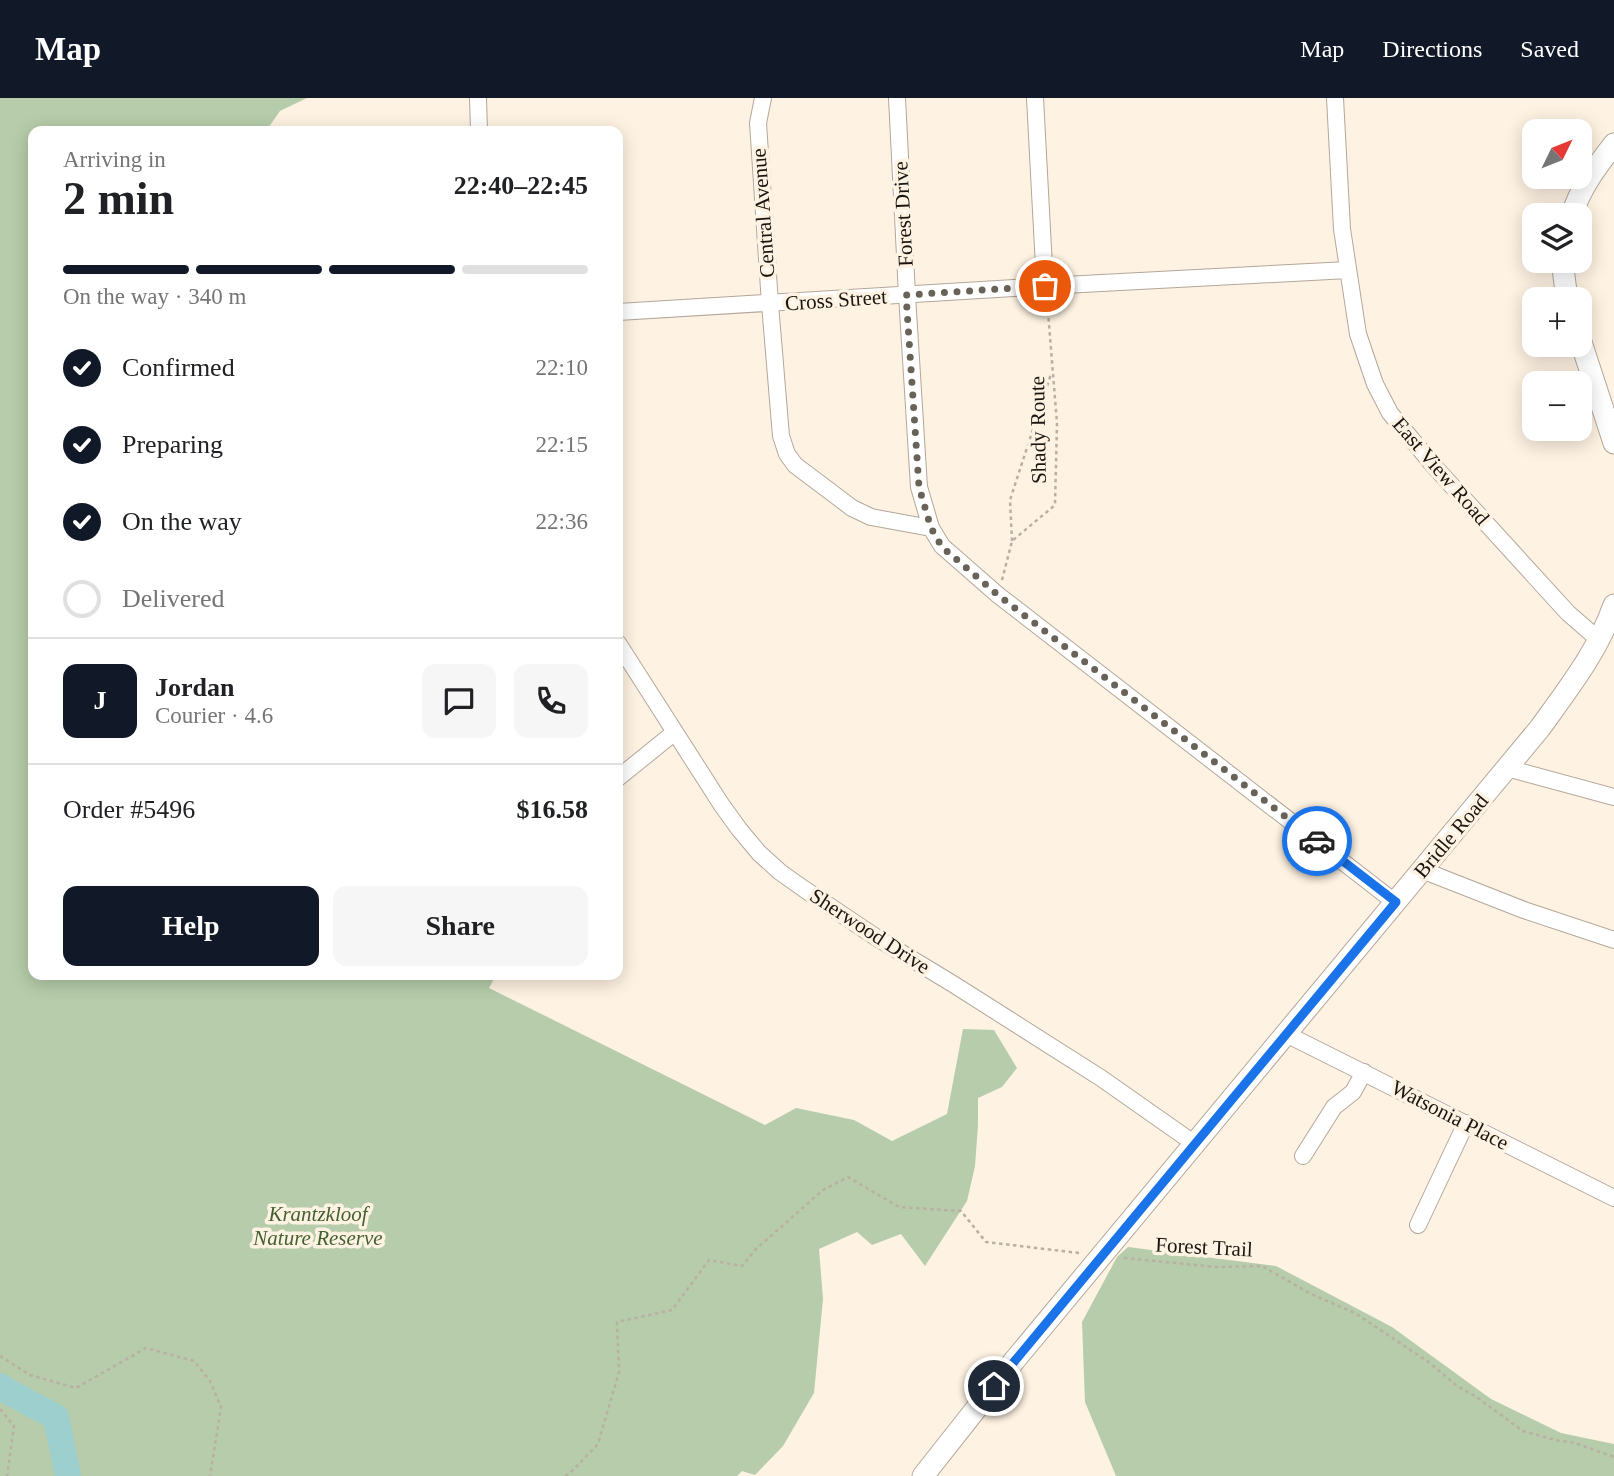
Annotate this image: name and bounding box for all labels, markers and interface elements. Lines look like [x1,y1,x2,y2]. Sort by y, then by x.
text: Map [35,31,101,67]
text: Map [1300,36,1344,62]
text: Directions [1382,36,1482,62]
text: Saved [1520,36,1579,62]
north arrow [1522,119,1592,189]
map controls [1522,119,1592,441]
text: Arriving in [63,147,166,172]
street label: Central Avenue [747,147,779,279]
street label: Forest Drive [888,161,918,267]
text: 22:40–22:45 [454,171,588,200]
text: 2 min [63,173,174,224]
button: layers [1522,203,1592,273]
pin [1015,256,1075,316]
icon: bag [1026,267,1064,305]
text: On the way · 340 m [63,284,246,309]
street label: Cross Street [784,284,888,316]
button: + [1522,287,1592,357]
icon: check [63,349,101,387]
text: Confirmed [122,353,235,382]
text: 22:10 [536,355,588,380]
button: − [1522,371,1592,441]
street label: Shady Route [1025,376,1051,484]
street label: East View Road [1388,412,1495,530]
icon: check [63,426,101,464]
text: Preparing [122,430,223,459]
text: 22:15 [536,432,588,457]
icon: check [63,503,101,541]
text: On the way [122,507,242,536]
text: 22:36 [536,509,588,534]
text: Delivered [122,584,225,613]
button: chat [422,664,496,738]
button: phone [514,664,588,738]
text: Jordan [155,673,234,702]
text: J [94,686,107,715]
text: Courier · 4.6 [155,703,273,728]
street label: Bridle Road [1409,789,1493,883]
text: Order #5496 [63,795,195,824]
text: $16.58 [517,795,588,824]
courier [1282,806,1352,876]
icon: car [1298,822,1336,860]
street label: Sherwood Drive [805,883,935,979]
button: Help [63,886,319,966]
button: Share [333,886,588,966]
street label: Watsonia Place [1387,1075,1513,1155]
park label: Krantzkloof Nature Reserve [252,1202,383,1250]
street label: Forest Trail [1155,1232,1253,1262]
pin [964,1356,1024,1416]
icon: home [975,1367,1013,1405]

